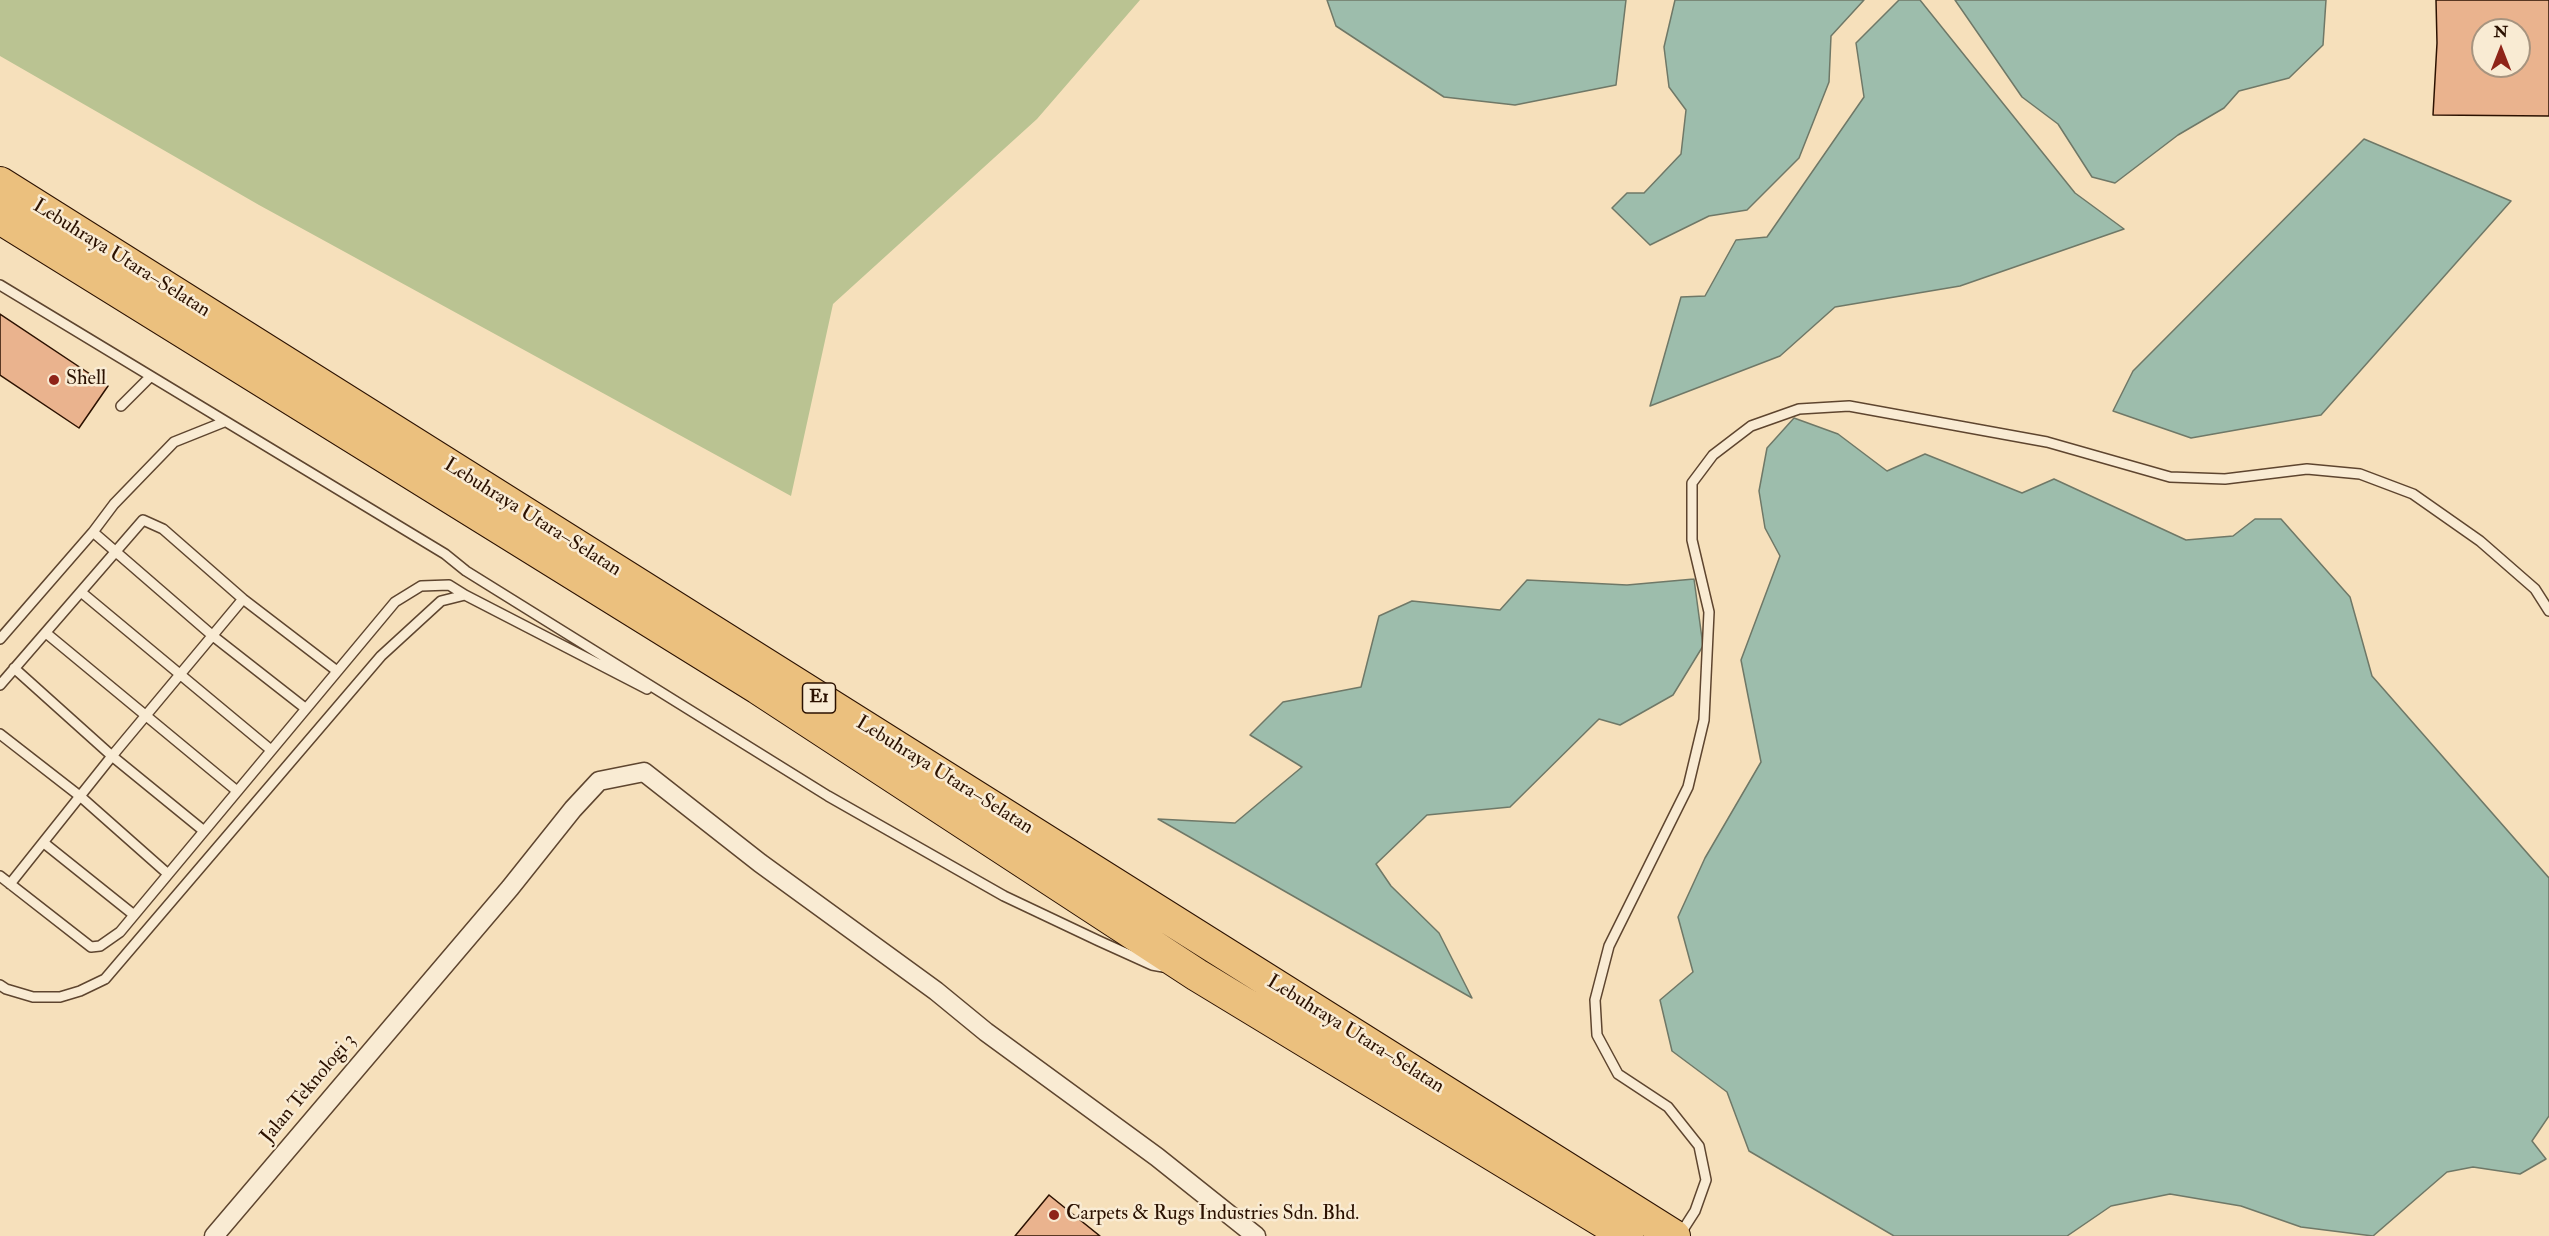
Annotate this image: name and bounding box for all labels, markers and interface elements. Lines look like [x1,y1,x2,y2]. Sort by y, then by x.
north arrow [2471,18,2531,78]
text: N [2494,22,2508,42]
street label: Lebuhraya Utara–Selatan [28,195,214,323]
place label: Shell [66,368,106,392]
marker: Shell [47,373,61,387]
street label: Lebuhraya Utara–Selatan [439,454,625,582]
road number: E1 [802,683,836,713]
street label: Lebuhraya Utara–Selatan [851,712,1037,840]
street label: Lebuhraya Utara–Selatan [1262,971,1448,1099]
street label: Jalan Teknologi 3 [256,1029,362,1149]
place label: Carpets & Rugs Industries Sdn. Bhd. [1066,1203,1359,1227]
marker: Carpets & Rugs Industries Sdn. Bhd. [1047,1208,1061,1222]

